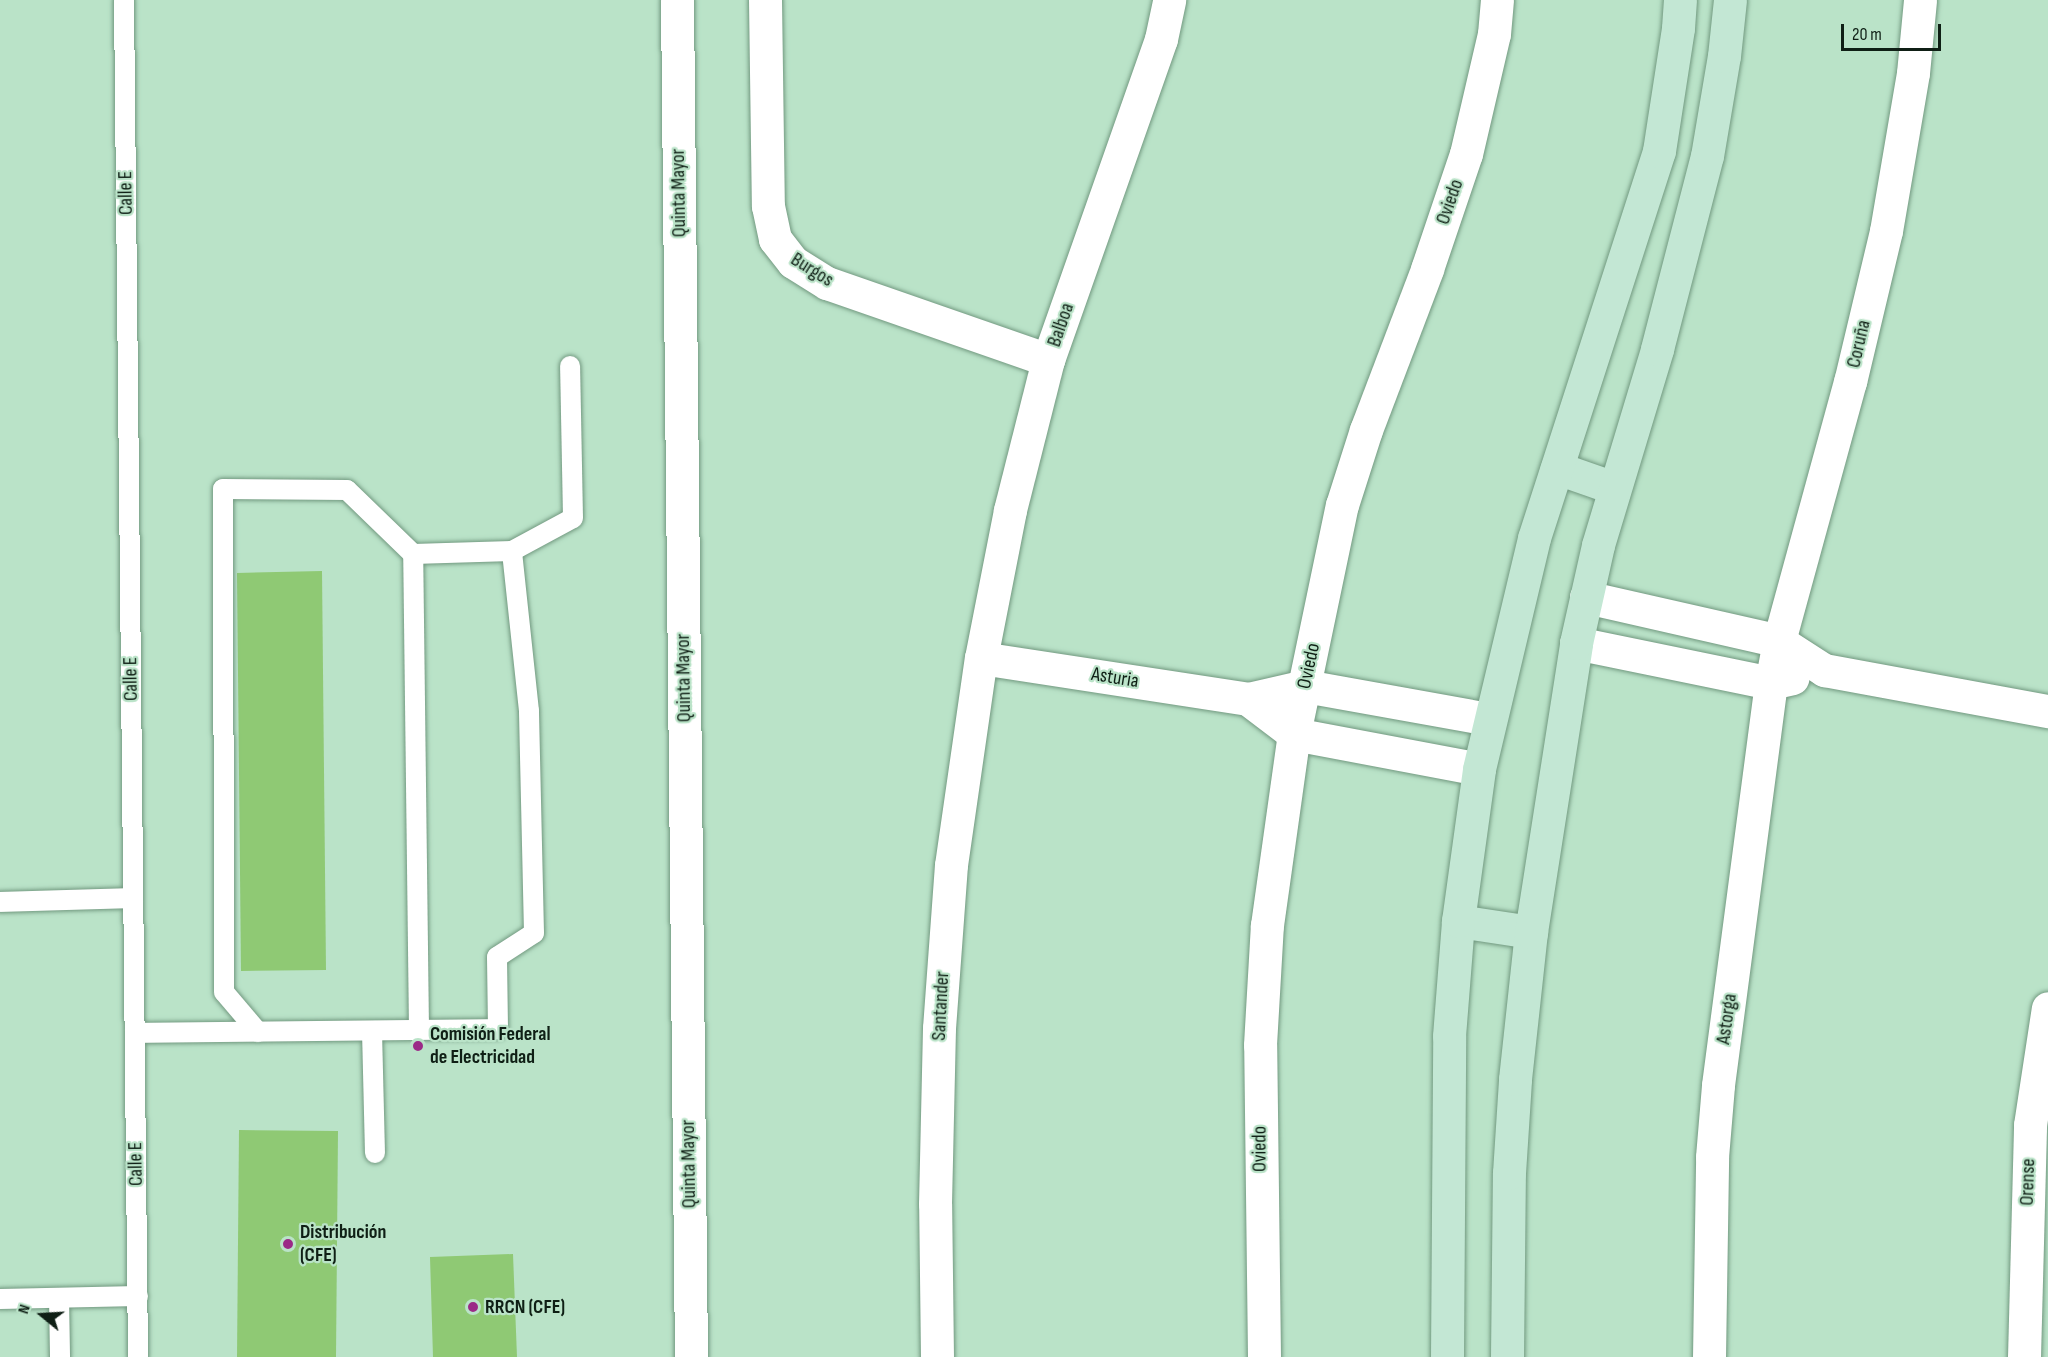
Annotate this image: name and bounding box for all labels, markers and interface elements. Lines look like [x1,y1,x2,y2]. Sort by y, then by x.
scale bar [1844,12,1944,50]
text: 20 m [1852,24,1882,45]
street label: Quinta Mayor [666,149,692,237]
street label: Calle E [114,171,138,215]
street label: Oviedo [1431,176,1469,228]
street label: Burgos [786,248,838,292]
street label: Balboa [1042,300,1080,350]
street label: Coruña [1842,318,1876,370]
street label: Quinta Mayor [671,634,697,722]
street label: Oviedo [1292,641,1326,691]
street label: Calle E [119,657,143,701]
street label: Asturia [1090,662,1140,694]
street label: Santander [927,971,955,1041]
street label: Astorga [1712,992,1742,1046]
place label: Comisión Federal de Electricidad [430,1022,551,1069]
marker: Comisión Federal de Electricidad [411,1039,425,1053]
street label: Quinta Mayor [676,1120,702,1208]
street label: Oviedo [1248,1126,1272,1172]
street label: Calle E [124,1142,148,1186]
street label: Orense [2015,1158,2041,1206]
place label: Distribución (CFE) [300,1220,386,1267]
marker: Distribución (CFE) [281,1237,295,1251]
north arrow [12,1285,72,1345]
place label: RRCN (CFE) [485,1295,565,1319]
marker: RRCN (CFE) [466,1300,480,1314]
text: N [14,1302,35,1316]

